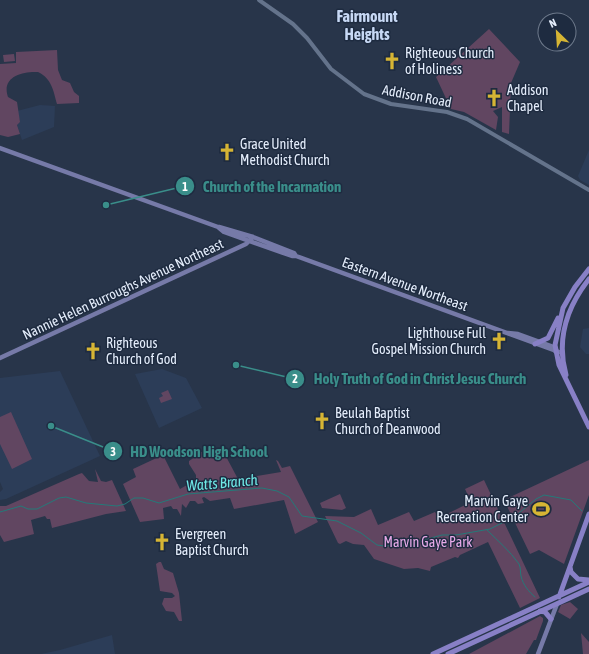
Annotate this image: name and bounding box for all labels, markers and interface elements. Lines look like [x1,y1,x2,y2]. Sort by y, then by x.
district label: Fairmount Heights [336,7,398,43]
north arrow [537,12,577,52]
text: N [547,16,558,30]
place label: Righteous Church of Holiness [405,45,494,77]
church icon: Righteous Church of Holiness [382,51,402,71]
street label: Addison Road [381,81,453,111]
place label: Addison Chapel [507,82,549,114]
church icon: Addison Chapel [484,88,504,108]
place label: Grace United Methodist Church [240,136,330,168]
church icon: Grace United Methodist Church [217,142,237,162]
callout: Church of the Incarnation [175,173,350,200]
text: Church of the Incarnation [203,178,341,195]
text: 1 [182,180,188,194]
street label: Nannie Helen Burroughs Avenue Northeast [20,235,226,343]
street label: Eastern Avenue Northeast [340,254,470,314]
place label: Lighthouse Full Gospel Mission Church [371,325,486,357]
church icon: Lighthouse Full Gospel Mission Church [489,331,509,351]
place label: Righteous Church of God [106,335,177,367]
church icon: Righteous Church of God [83,341,103,361]
callout: Holy Truth of God in Christ Jesus Church [285,365,534,392]
text: Holy Truth of God in Christ Jesus Church [314,370,526,387]
text: 2 [292,372,298,386]
place label: Beulah Baptist Church of Deanwood [335,405,441,437]
church icon: Beulah Baptist Church of Deanwood [312,411,332,431]
callout: HD Woodson High School [103,438,276,465]
text: HD Woodson High School [130,443,269,460]
text: 3 [110,445,116,459]
water label: Watts Branch [186,471,258,494]
place label: Marvin Gaye Recreation Center [436,493,529,525]
sports icon: Marvin Gaye Recreation Center [531,499,551,519]
place label: Evergreen Baptist Church [175,526,249,558]
church icon: Evergreen Baptist Church [152,532,172,552]
park label: Marvin Gaye Park [384,534,472,550]

